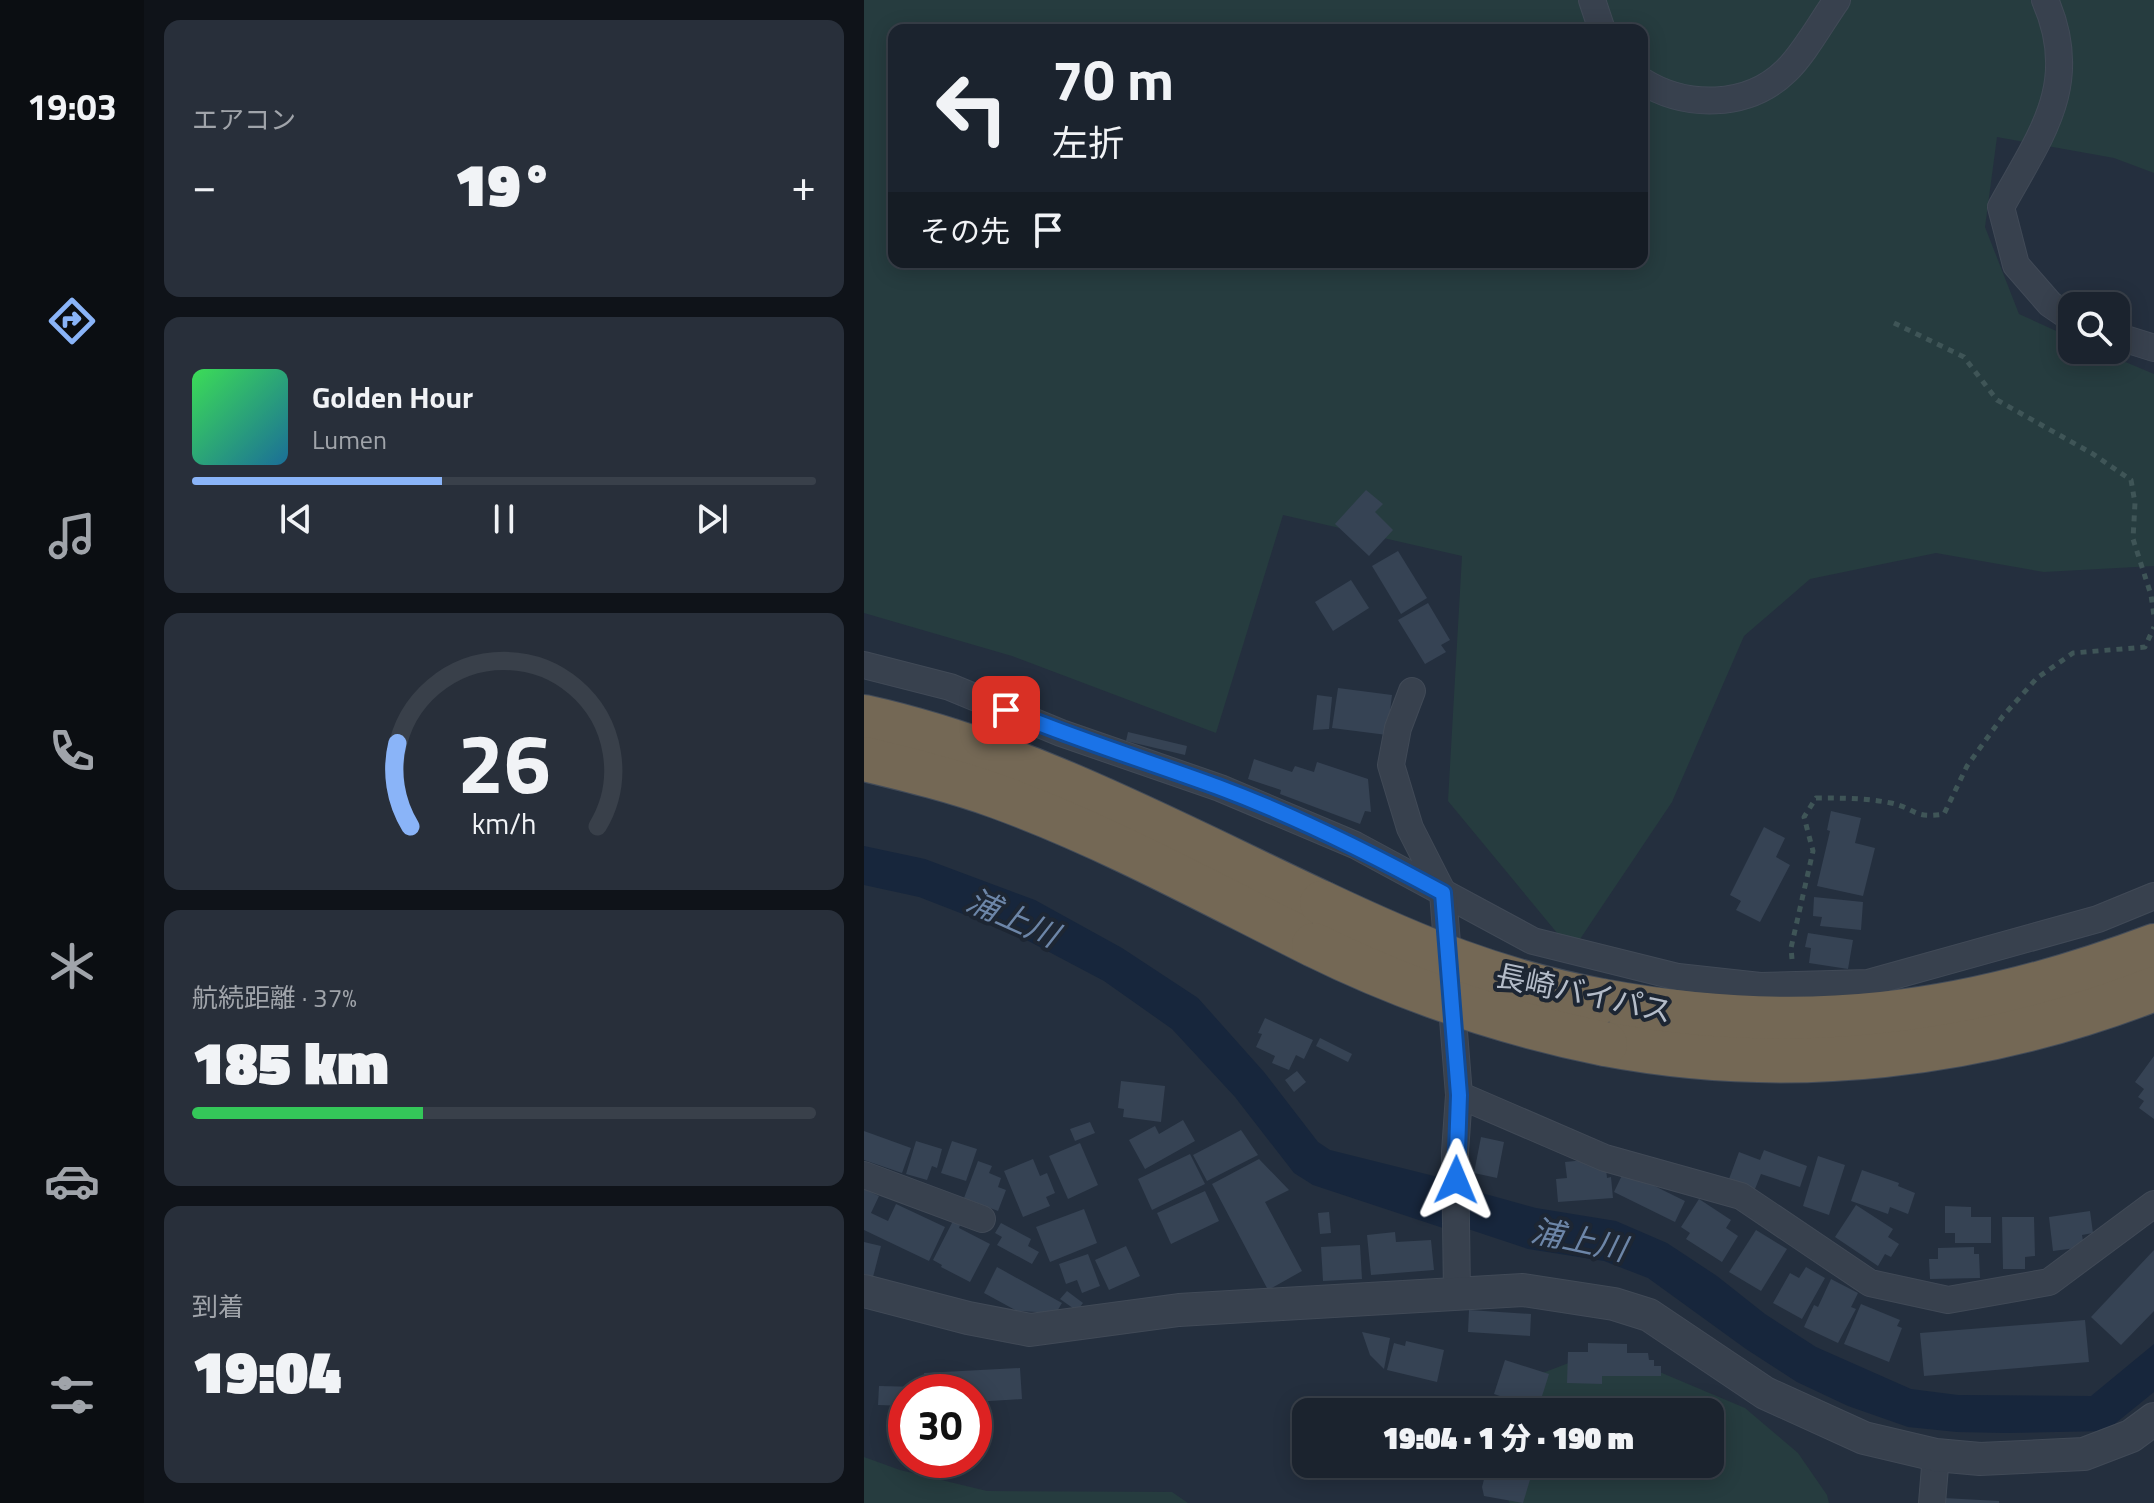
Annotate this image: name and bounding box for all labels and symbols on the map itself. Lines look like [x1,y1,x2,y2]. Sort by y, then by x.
pin [972,676,1040,744]
water label: 浦上川 [959,876,1069,960]
street label: 長崎バイパス [1491,952,1677,1034]
position arrow [1414,1138,1498,1222]
water label: 浦上川 [1527,1206,1634,1273]
speed limit sign: 30 [888,1374,992,1478]

